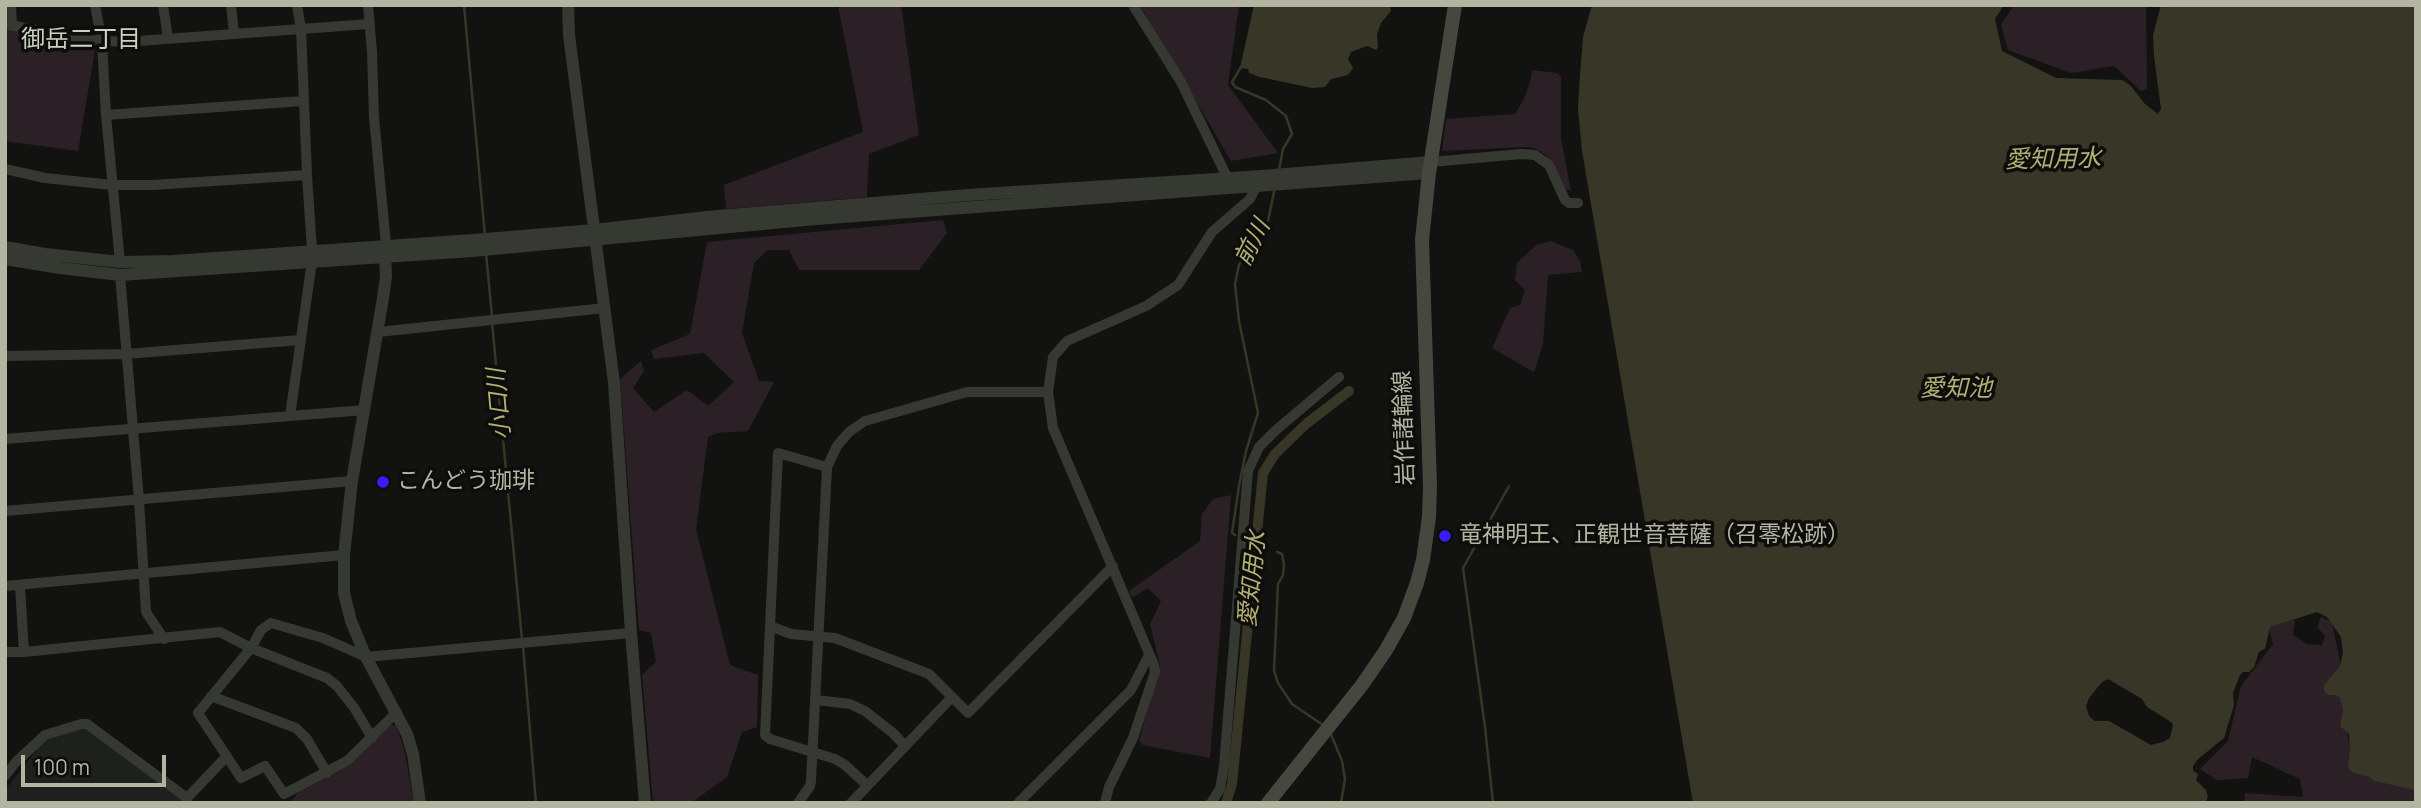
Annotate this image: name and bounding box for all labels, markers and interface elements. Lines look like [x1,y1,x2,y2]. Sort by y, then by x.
district label: 御岳二丁目 [21,26,141,54]
water label: 愛知用水 [2005,145,2101,175]
water label: 前川 [1229,215,1277,271]
water label: 小口川 [483,367,517,441]
street label: 岩作諸輪線 [1389,370,1421,486]
water label: 愛知池 [1920,375,1992,403]
place label: こんどう珈琲 [397,468,535,496]
marker: こんどう珈琲 [375,474,391,490]
place label: 竜神明王、正観世音菩薩（召零松跡） [1459,522,1850,550]
marker: 竜神明王、正観世音菩薩（召零松跡） [1437,528,1453,544]
water label: 愛知用水 [1234,530,1272,628]
scale bar [24,742,170,786]
text: 100 m [34,753,90,781]

